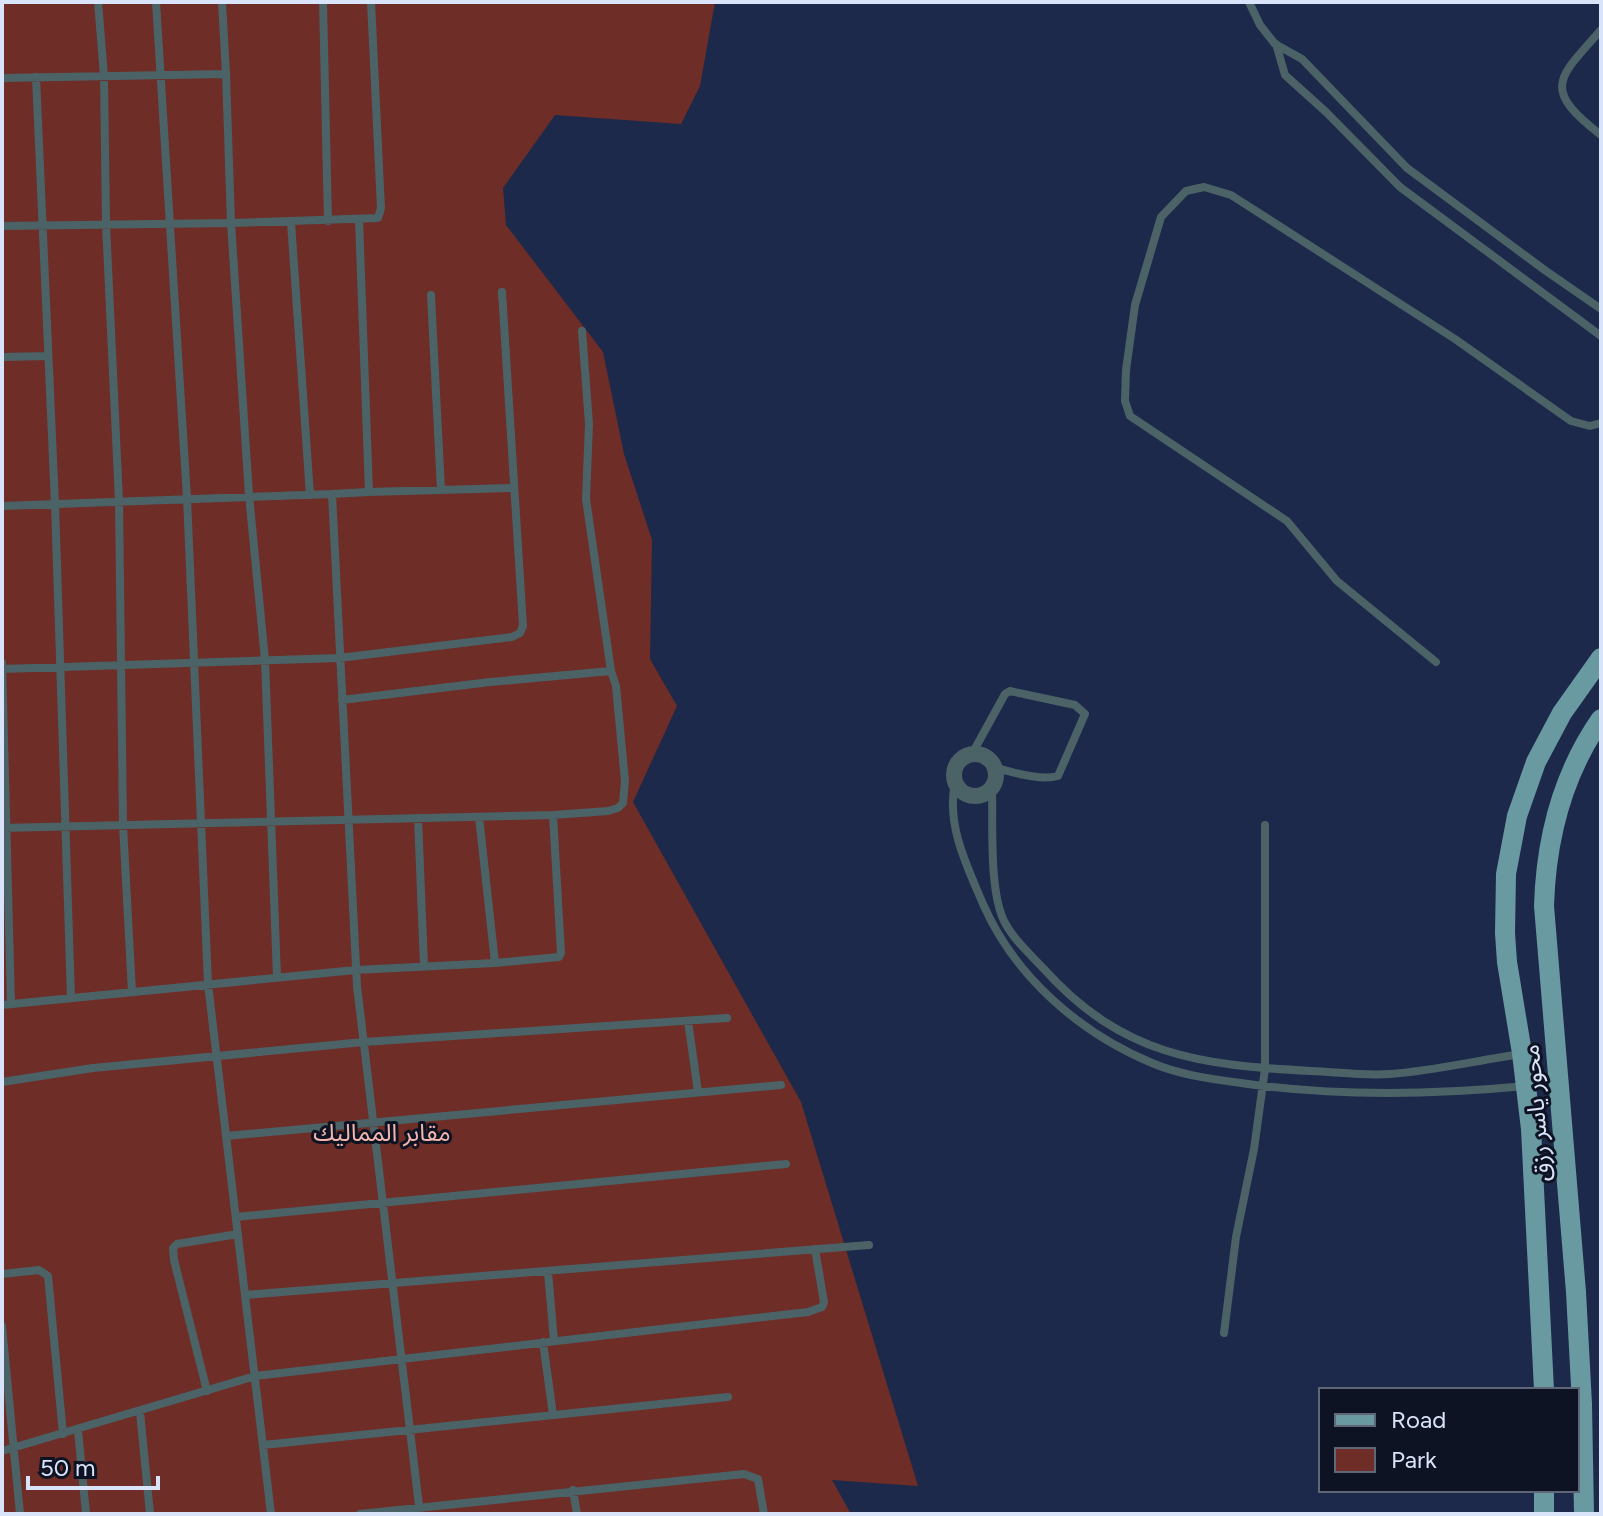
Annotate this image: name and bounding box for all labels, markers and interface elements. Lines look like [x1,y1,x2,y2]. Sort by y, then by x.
street label: محور ياسر رزق [1516,1043,1556,1183]
park label: مقابر المماليك [313,1118,451,1147]
legend [1319,1388,1579,1492]
text: Road [1391,1405,1446,1434]
scale bar [28,1440,158,1490]
text: Park [1391,1445,1437,1474]
text: 50 m [40,1453,96,1482]

